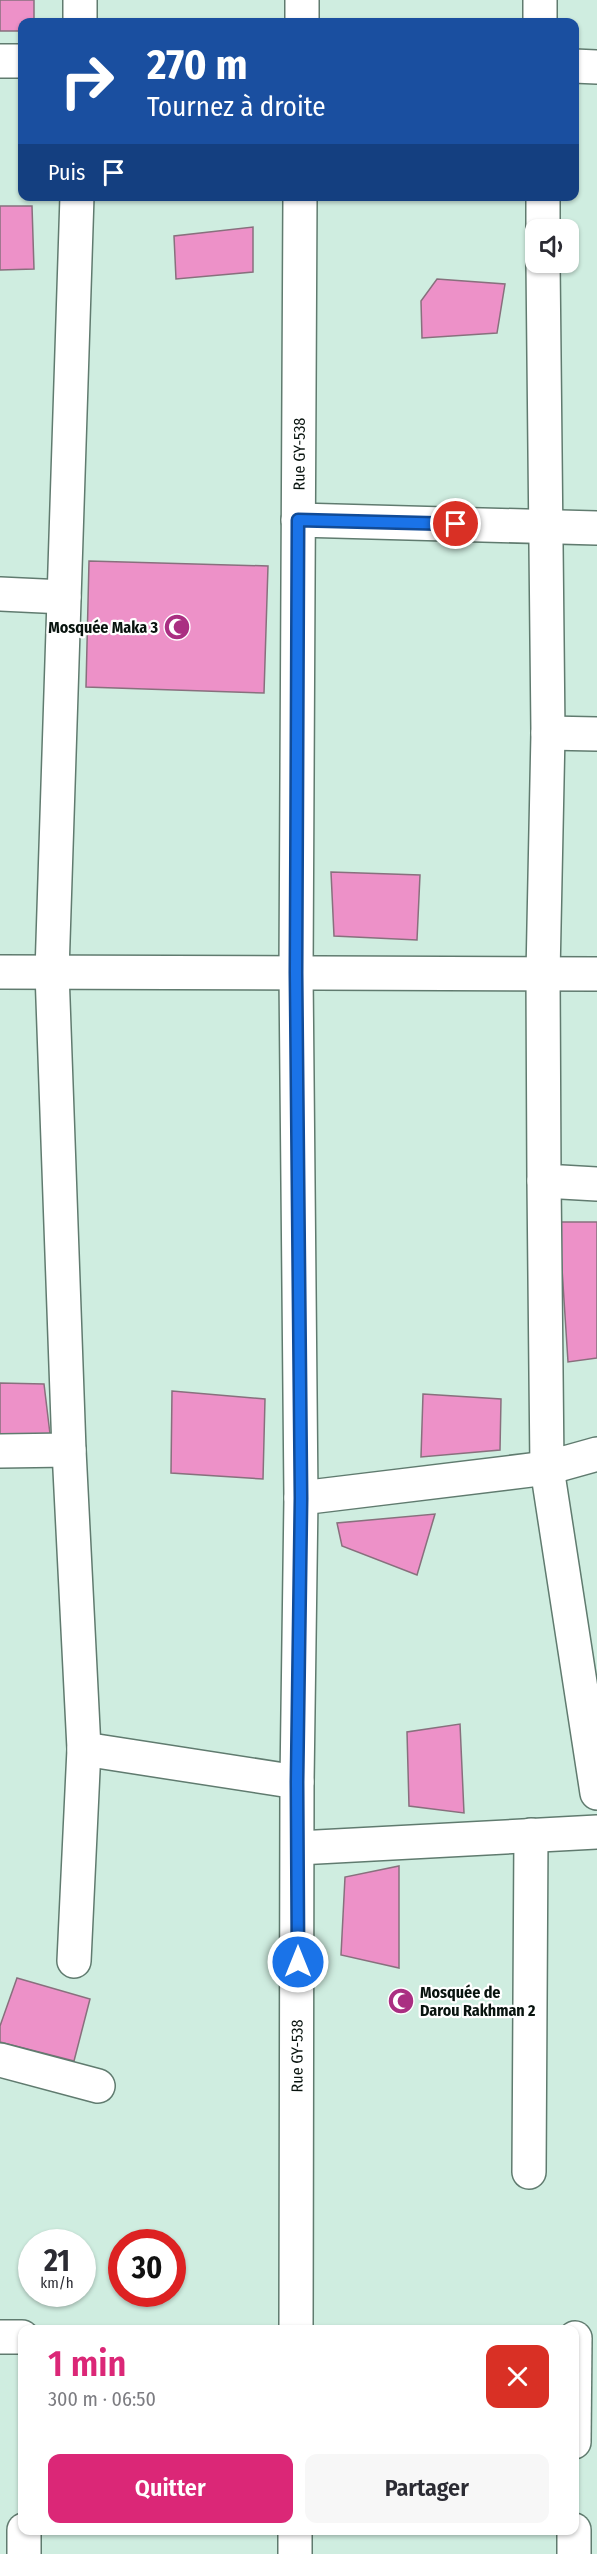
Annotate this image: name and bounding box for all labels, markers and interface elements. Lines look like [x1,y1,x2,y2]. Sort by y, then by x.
text: 270 m [147,40,247,90]
icon: right [48,42,126,120]
text: Tournez à droite [147,91,326,123]
icon: arrive [97,156,130,189]
text: Puis [48,159,85,186]
map controls [525,219,579,273]
button: sound [525,219,579,273]
street label: Rue GY-538 [289,418,308,491]
pin [430,498,481,549]
icon: arrive [439,507,472,540]
mosque icon: Mosquée Maka 3 [162,612,192,642]
place label: Mosquée Maka 3 [48,618,158,637]
position arrow [266,1930,330,1994]
place label: Mosquée de Darou Rakhman 2 [420,1983,536,2020]
mosque icon: Mosquée de Darou Rakhman 2 [386,1986,416,2016]
street label: Rue GY-538 [287,2020,306,2092]
speed limit sign: 30 [108,2229,186,2307]
text: 21 [44,2243,70,2279]
text: km/h [40,2274,74,2292]
text: 1 min [48,2342,126,2386]
button: close [486,2345,549,2408]
text: 300 m · 06:50 [48,2387,156,2411]
button: Quitter [48,2454,293,2523]
button: Partager [305,2454,549,2523]

